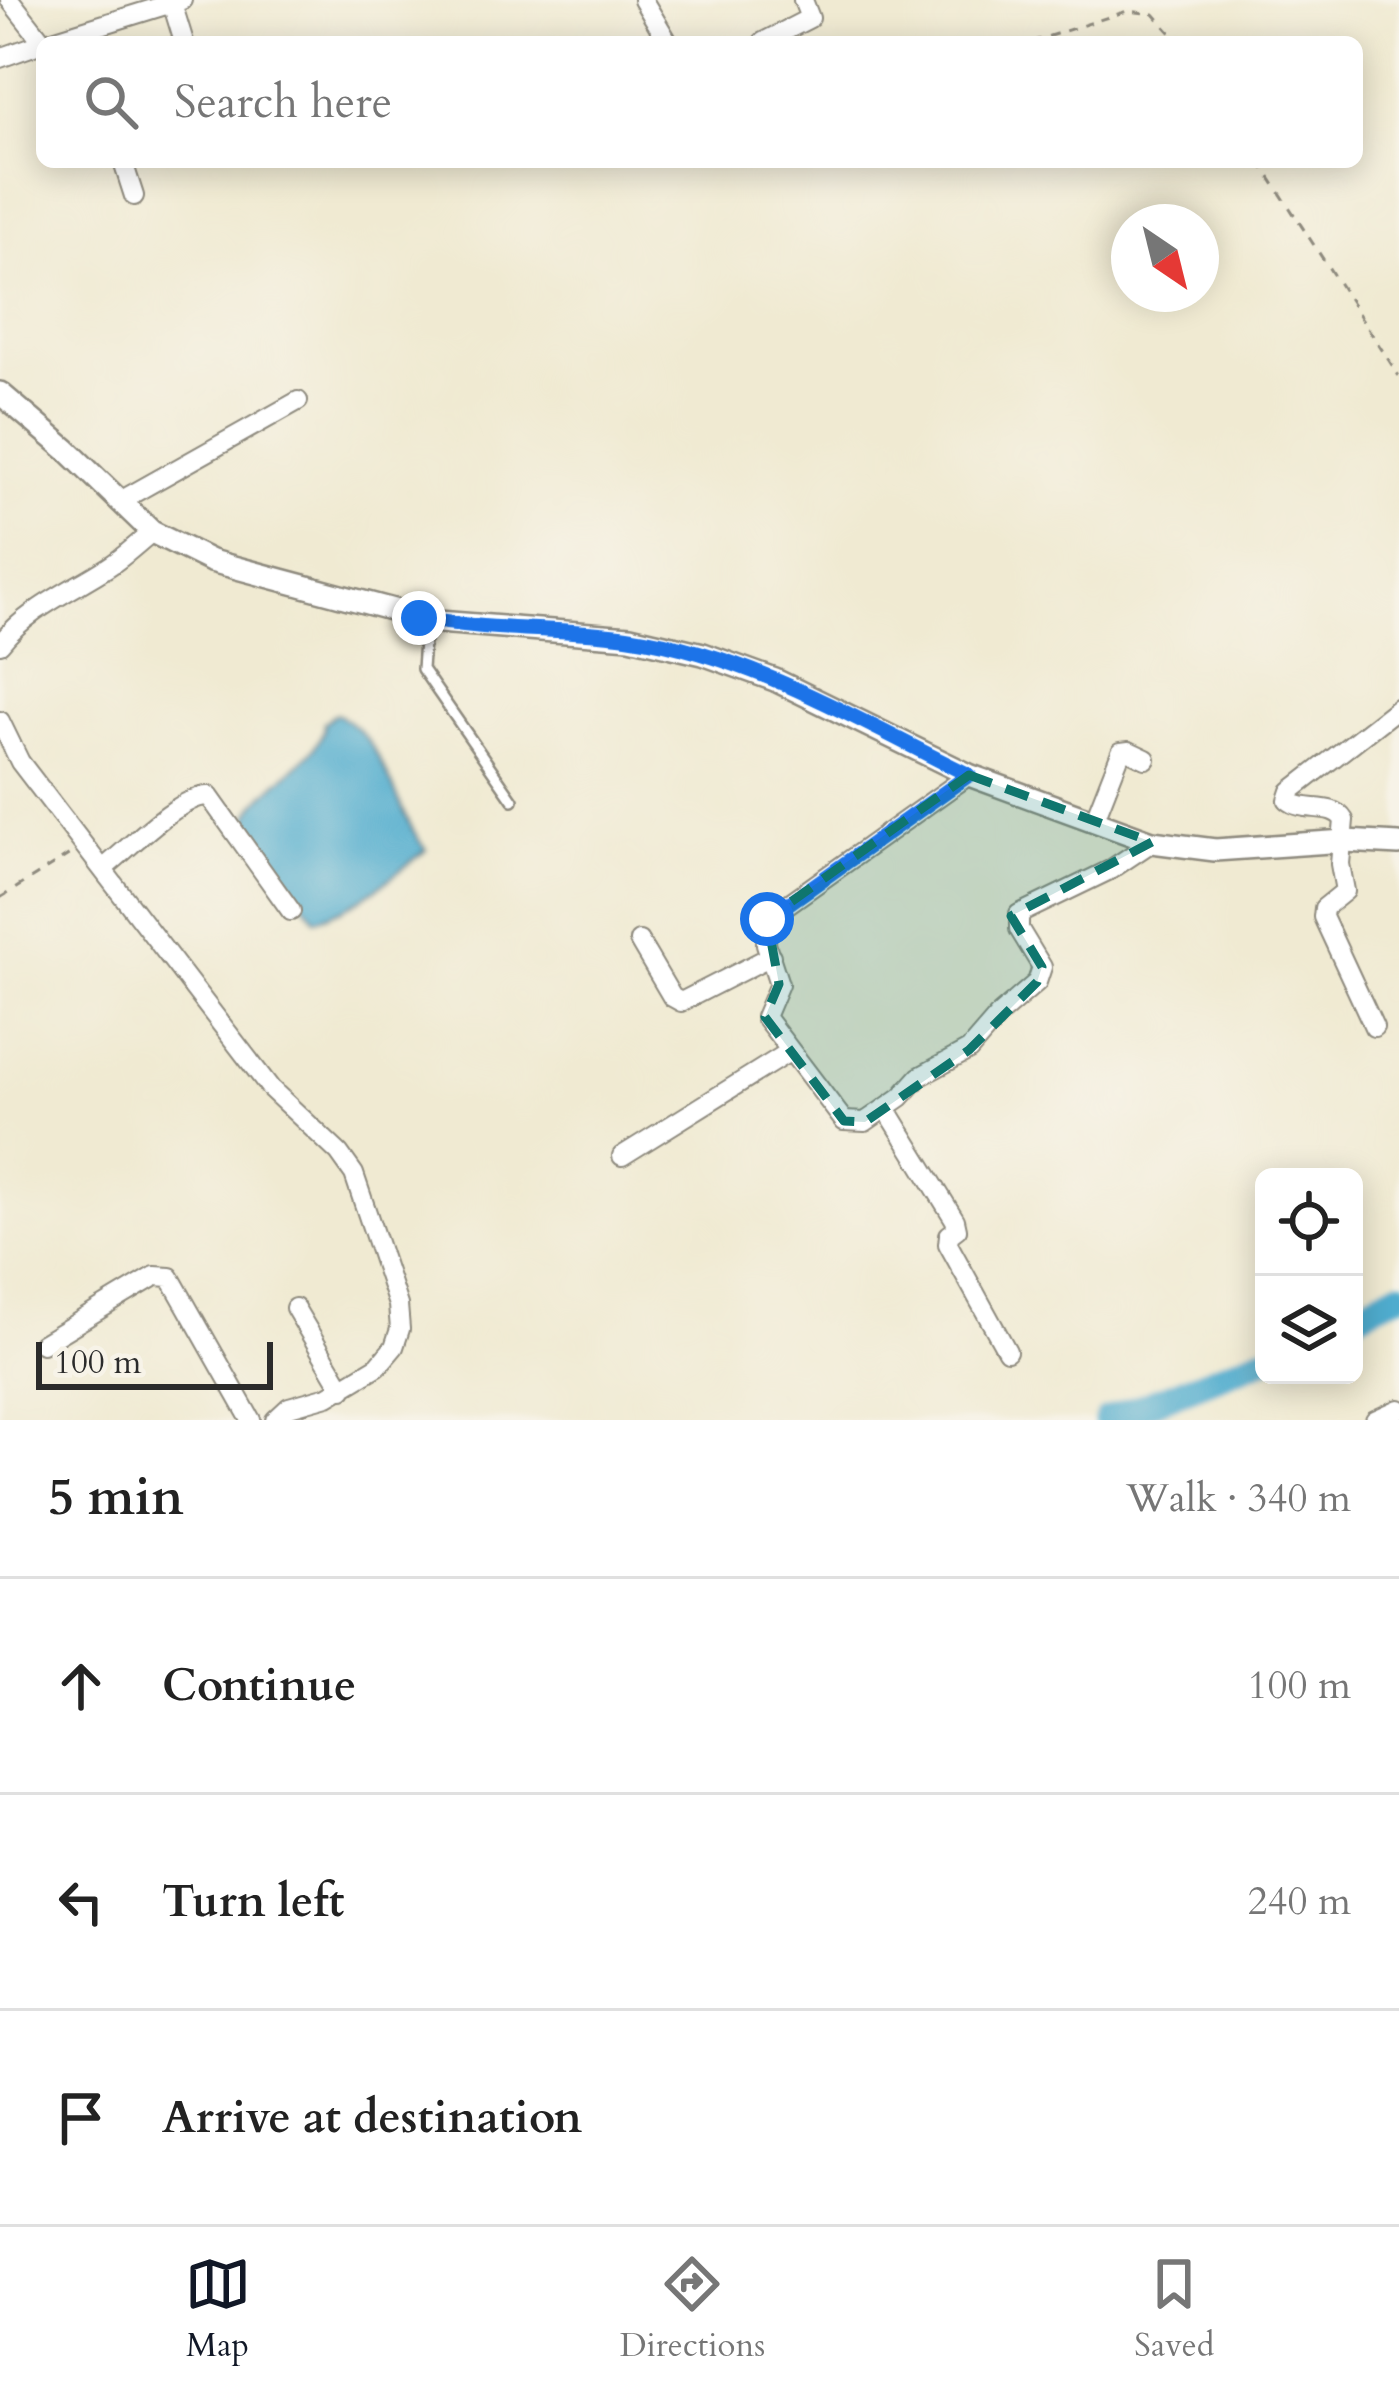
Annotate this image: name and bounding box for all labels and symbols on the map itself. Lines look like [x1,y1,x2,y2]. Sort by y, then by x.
north arrow [1111,204,1219,312]
route end [392,591,446,645]
route start [740,892,794,946]
scale bar [36,1336,273,1389]

